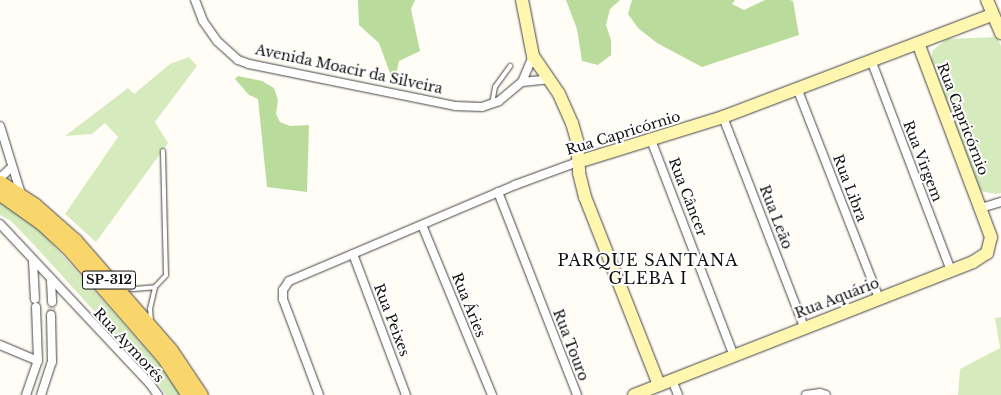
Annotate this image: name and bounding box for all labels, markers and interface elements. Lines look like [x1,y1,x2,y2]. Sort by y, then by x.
street label: Avenida Moacir da Silveira [254,41,444,97]
street label: Rua Capricórnio [934,60,992,178]
street label: Rua Capricórnio [564,108,682,158]
street label: Rua Virgem [900,118,946,204]
street label: Rua Libra [829,152,871,224]
street label: Rua Câncer [665,155,711,239]
street label: Rua Leão [756,183,796,251]
district label: PARQUE SANTANA GLEBA I [557,250,739,288]
road number: SP-312 [81,269,137,291]
street label: Rua Áries [448,270,490,340]
street label: Rua Aquário [792,274,882,322]
street label: Rua Peixes [370,281,414,359]
street label: Rua Aymorés [90,304,168,386]
street label: Rua Touro [550,306,592,384]

